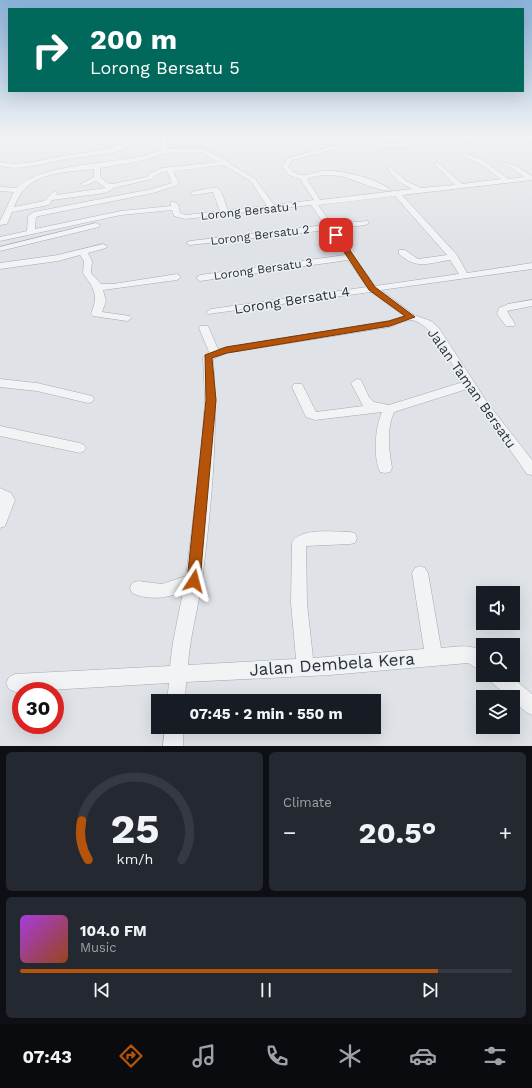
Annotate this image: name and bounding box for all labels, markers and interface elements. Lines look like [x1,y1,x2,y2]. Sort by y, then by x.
text: 200 m [90,23,177,56]
icon: right [24,24,76,76]
text: Lorong Bersatu 5 [90,57,240,78]
street label: Lorong Bersatu 1 [200,199,298,223]
pin [319,218,353,252]
street label: Lorong Bersatu 2 [210,222,310,248]
icon: arrive [325,224,347,246]
street label: Lorong Bersatu 3 [213,255,313,283]
street label: Lorong Bersatu 4 [233,283,351,317]
street label: Jalan Taman Bersatu [425,325,519,451]
position arrow [173,560,215,602]
map controls [476,586,520,734]
button: sound [476,586,520,630]
button: search [476,638,520,682]
street label: Jalan Dembela Kera [249,648,416,680]
speed limit sign: 30 [12,682,64,734]
button: layers [476,690,520,734]
text: 07:45 · 2 min · 550 m [189,705,343,723]
text: Climate [283,795,332,810]
text: 25 [110,803,159,852]
text: 20.5° [359,815,436,850]
text: − [283,820,296,845]
text: + [499,820,512,845]
text: km/h [116,850,153,866]
text: 104.0 FM [80,922,147,940]
text: Music [80,940,117,955]
icon: previous [91,979,113,1001]
icon: pause [255,979,277,1001]
icon: next [419,979,441,1001]
icon: directions [117,1042,145,1070]
icon: music [190,1042,218,1070]
icon: phone [263,1042,291,1070]
icon: climate [336,1042,364,1070]
icon: car [409,1042,437,1070]
icon: filters [481,1042,509,1070]
text: 07:43 [22,1046,72,1067]

